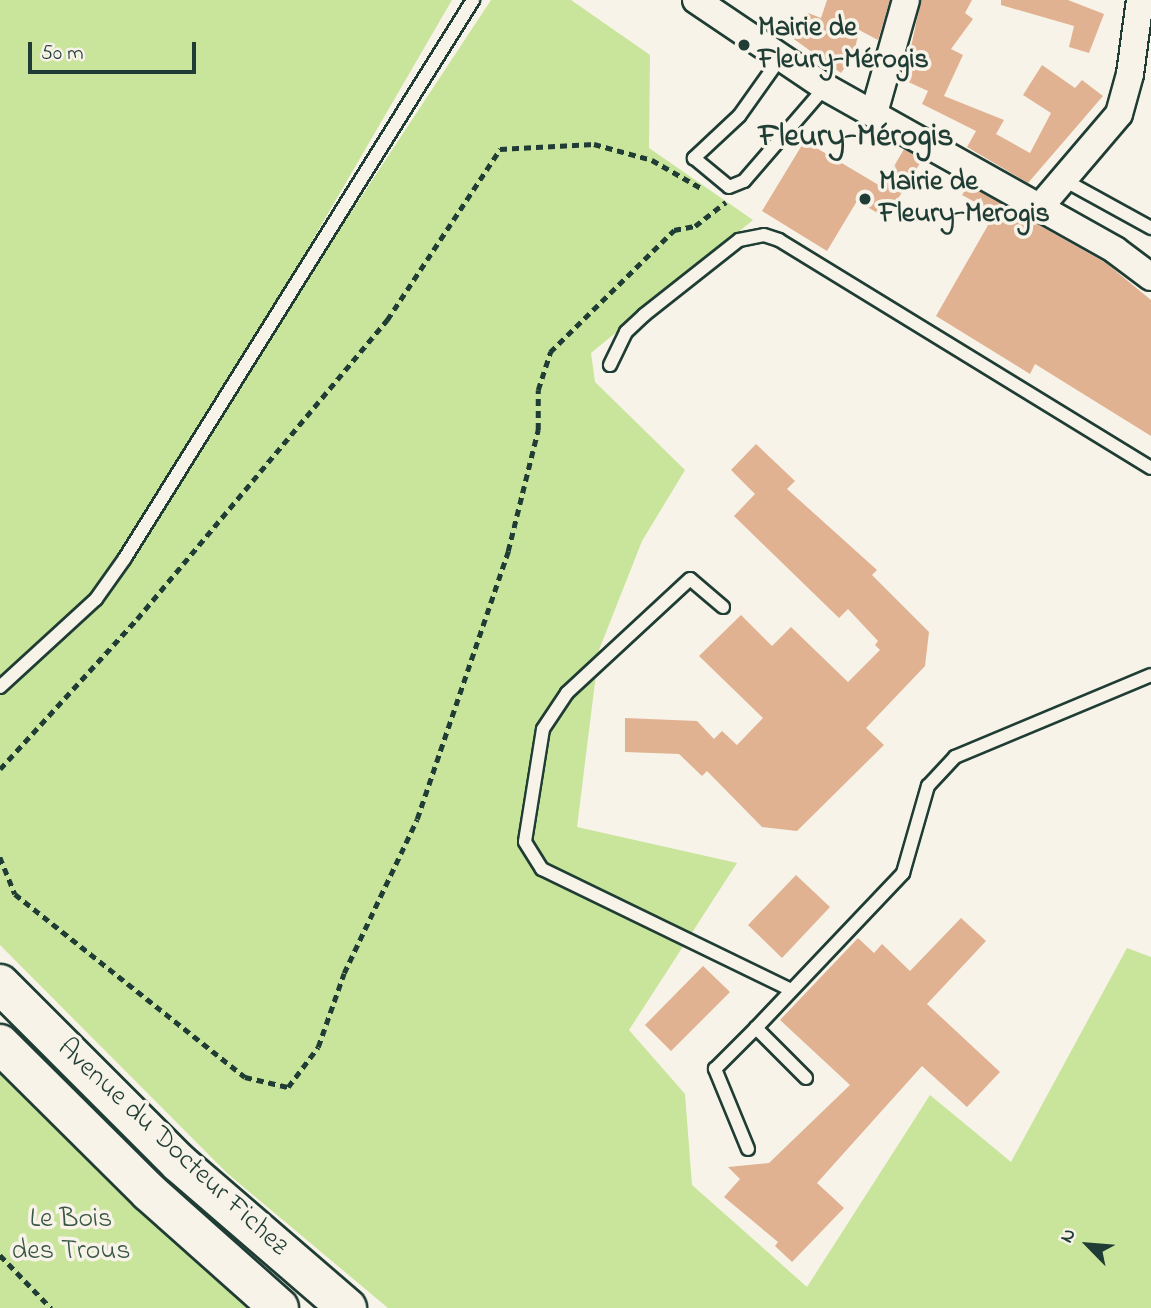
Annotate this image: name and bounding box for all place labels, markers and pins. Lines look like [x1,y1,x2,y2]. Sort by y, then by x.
place label: Mairie de Fleury-Mérogis [758,12,929,78]
marker: Mairie de Fleury-Mérogis [736,37,752,53]
place label: Mairie de Fleury-Merogis [879,166,1050,232]
marker: Mairie de Fleury-Merogis [857,191,873,207]

